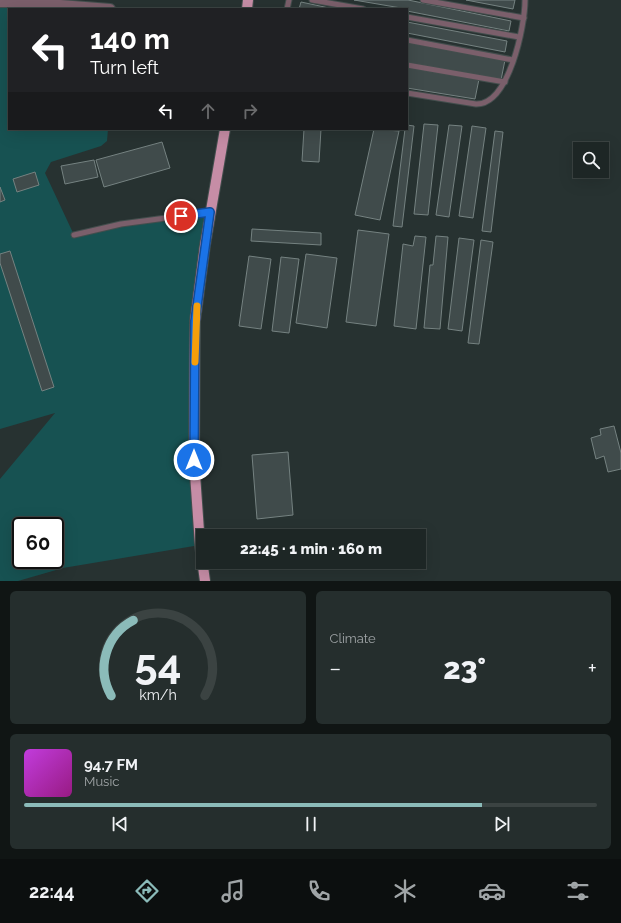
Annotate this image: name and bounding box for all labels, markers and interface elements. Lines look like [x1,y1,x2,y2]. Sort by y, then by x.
text: 140 m [90,23,170,56]
icon: left [24,24,76,76]
text: Turn left [90,57,159,78]
icon: left [155,100,177,122]
icon: ahead [197,100,219,122]
icon: right [239,100,261,122]
map controls [573,142,609,178]
button: search [573,142,609,178]
pin [164,199,198,233]
icon: arrive [170,205,192,227]
position arrow [173,439,215,481]
speed limit sign: 60 [12,517,64,569]
text: 22:45 · 1 min · 160 m [240,540,382,558]
text: Climate [330,631,376,646]
text: 54 [134,639,181,688]
text: 23° [443,651,486,686]
text: − [330,655,341,681]
text: + [588,655,597,681]
text: km/h [139,686,177,702]
text: 94.7 FM [84,756,138,774]
text: Music [84,774,119,789]
icon: previous [109,813,131,835]
icon: pause [300,813,322,835]
icon: next [491,813,513,835]
icon: directions [133,877,161,905]
icon: music [219,877,247,905]
icon: phone [305,877,333,905]
icon: climate [391,877,419,905]
icon: car [478,877,506,905]
icon: filters [564,877,592,905]
text: 22:44 [29,881,74,902]

